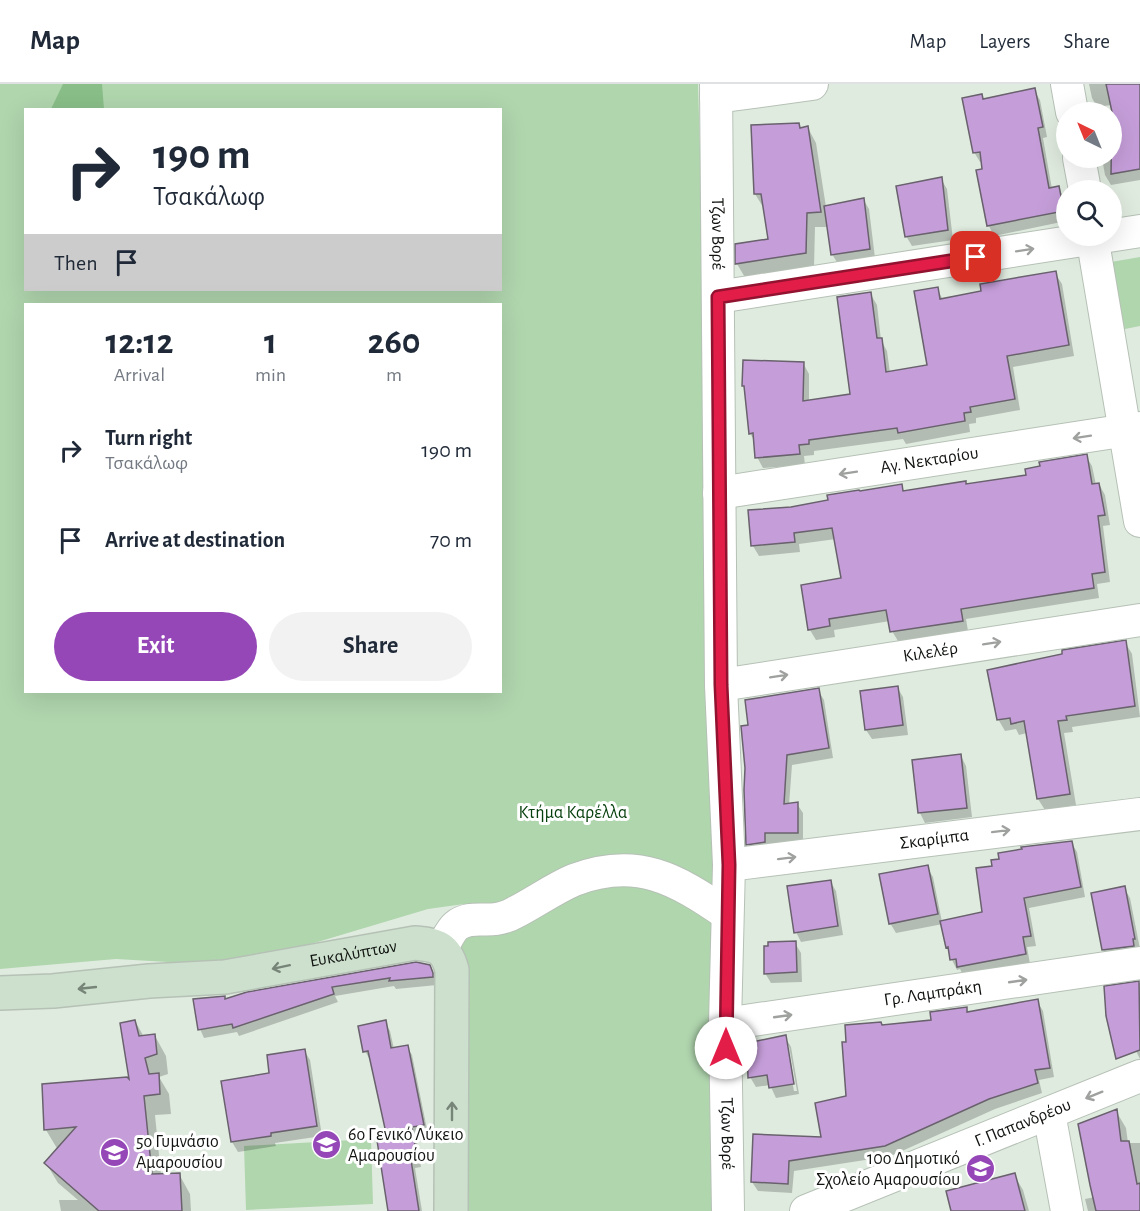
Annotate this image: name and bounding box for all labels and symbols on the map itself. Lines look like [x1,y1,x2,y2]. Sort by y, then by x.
north arrow [1056,102,1122,168]
street label: Τζων Βορέ [708,198,727,271]
pin [950,231,1001,282]
one-way arrow [1015,244,1035,255]
one-way arrow [1073,432,1093,443]
street label: Αγ. Νεκταρίου [879,444,980,477]
one-way arrow [839,468,858,479]
one-way arrow [982,637,1002,648]
street label: Κιλελέρ [902,639,959,666]
one-way arrow [768,671,788,682]
park label: Κτήμα Καρέλλα [519,804,627,822]
one-way arrow [991,825,1011,836]
street label: Σκαρίμπα [899,826,970,853]
one-way arrow [776,852,796,863]
street label: Ευκαλύπτων [308,937,399,971]
one-way arrow [272,962,291,973]
one-way arrow [1007,976,1027,987]
street label: Γρ. Λαμπράκη [883,977,983,1010]
one-way arrow [78,983,98,994]
one-way arrow [773,1010,793,1021]
position arrow [694,1016,758,1080]
one-way arrow [1086,1090,1104,1101]
street label: Γ. Παπανδρέου [972,1096,1074,1151]
street label: Τζων Βορέ [717,1097,736,1170]
one-way arrow [446,1101,458,1121]
place label: 6ο Γενικό Λύκειο Αμαρουσίου [348,1126,464,1165]
school or university icon: 6ο Γενικό Λύκειο Αμαρουσίου [311,1129,343,1161]
place label: 5ο Γυμνάσιο Αμαρουσίου [136,1133,223,1172]
school or university icon: 5ο Γυμνάσιο Αμαρουσίου [99,1136,131,1168]
place label: 10ο Δημοτικό Σχολείο Αμαρουσίου [816,1150,960,1189]
school or university icon: 10ο Δημοτικό Σχολείο Αμαρουσίου [965,1153,997,1185]

